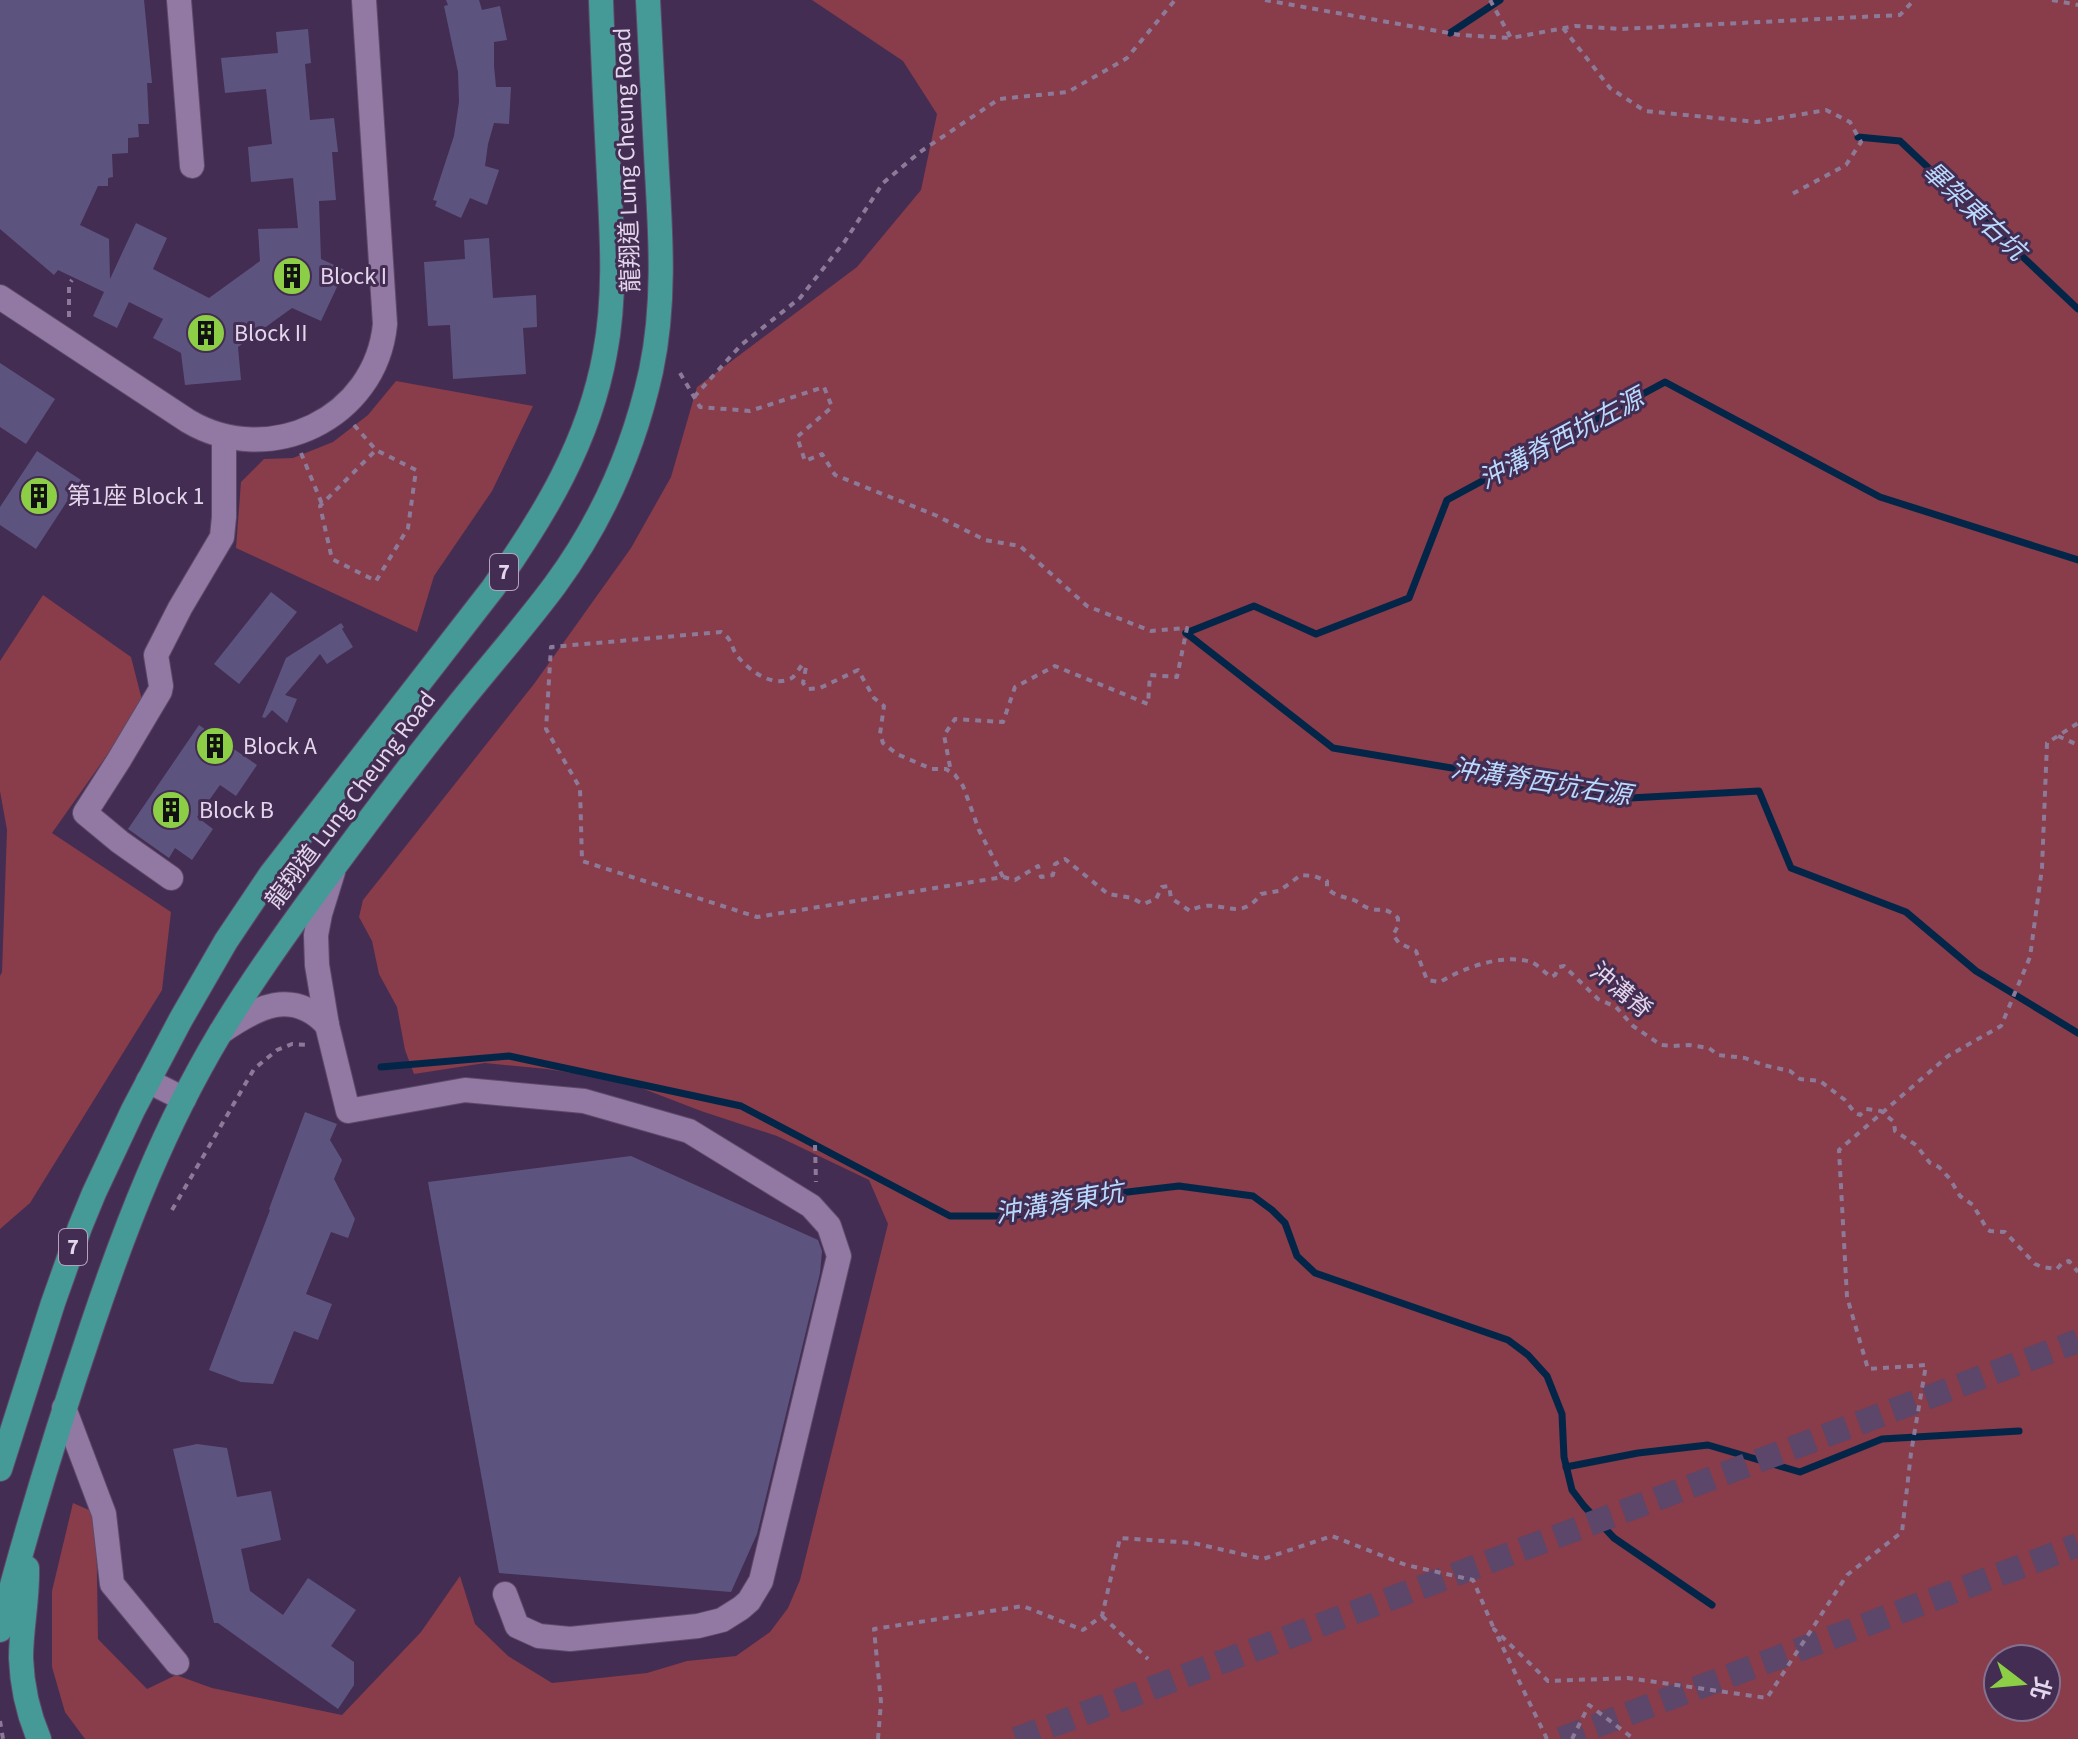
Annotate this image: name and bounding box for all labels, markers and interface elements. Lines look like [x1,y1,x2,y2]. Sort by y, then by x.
street label: 龍翔道 Lung Cheung Road [605,27,649,293]
water label: 畢架東右坑 [1914,153,2037,272]
building icon: Block I [271,255,313,297]
place label: Block I [320,259,387,294]
building icon: Block II [185,312,227,354]
place label: Block II [234,316,308,351]
water label: 沖溝脊西坑左源 [1472,378,1654,498]
building icon: 第1座 Block 1 [18,475,60,517]
place label: 第1座 Block 1 [67,479,205,514]
road number: 7 [490,554,518,590]
street label: 龍翔道 Lung Cheung Road [257,684,445,916]
building icon: Block A [194,725,236,767]
place label: Block A [243,729,317,764]
water label: 沖溝脊西坑右源 [1448,749,1638,815]
building icon: Block B [150,789,192,831]
place label: Block B [199,793,274,828]
street label: 沖溝脊 [1582,954,1660,1028]
water label: 沖溝脊東坑 [992,1173,1130,1233]
road number: 7 [59,1229,87,1265]
north arrow [1982,1643,2062,1723]
text: 北 [2022,1673,2059,1703]

